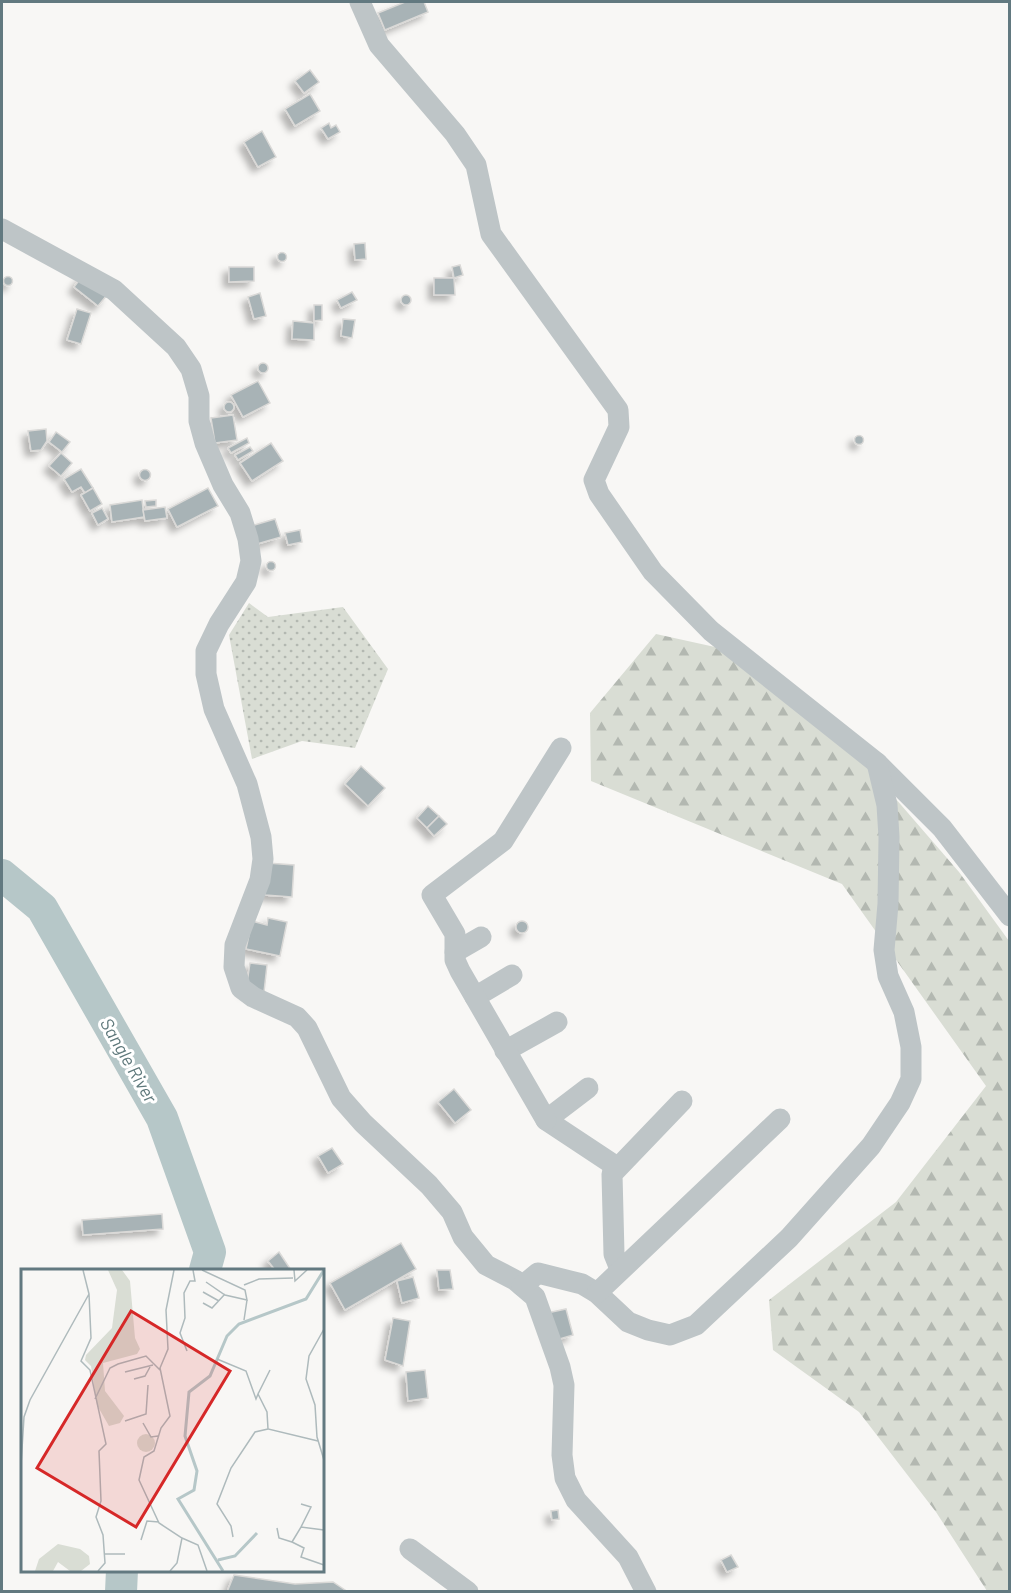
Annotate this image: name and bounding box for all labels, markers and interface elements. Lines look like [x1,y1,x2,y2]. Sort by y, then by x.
water label: Sangle River [96,1014,162,1107]
inset map [21,1269,324,1572]

